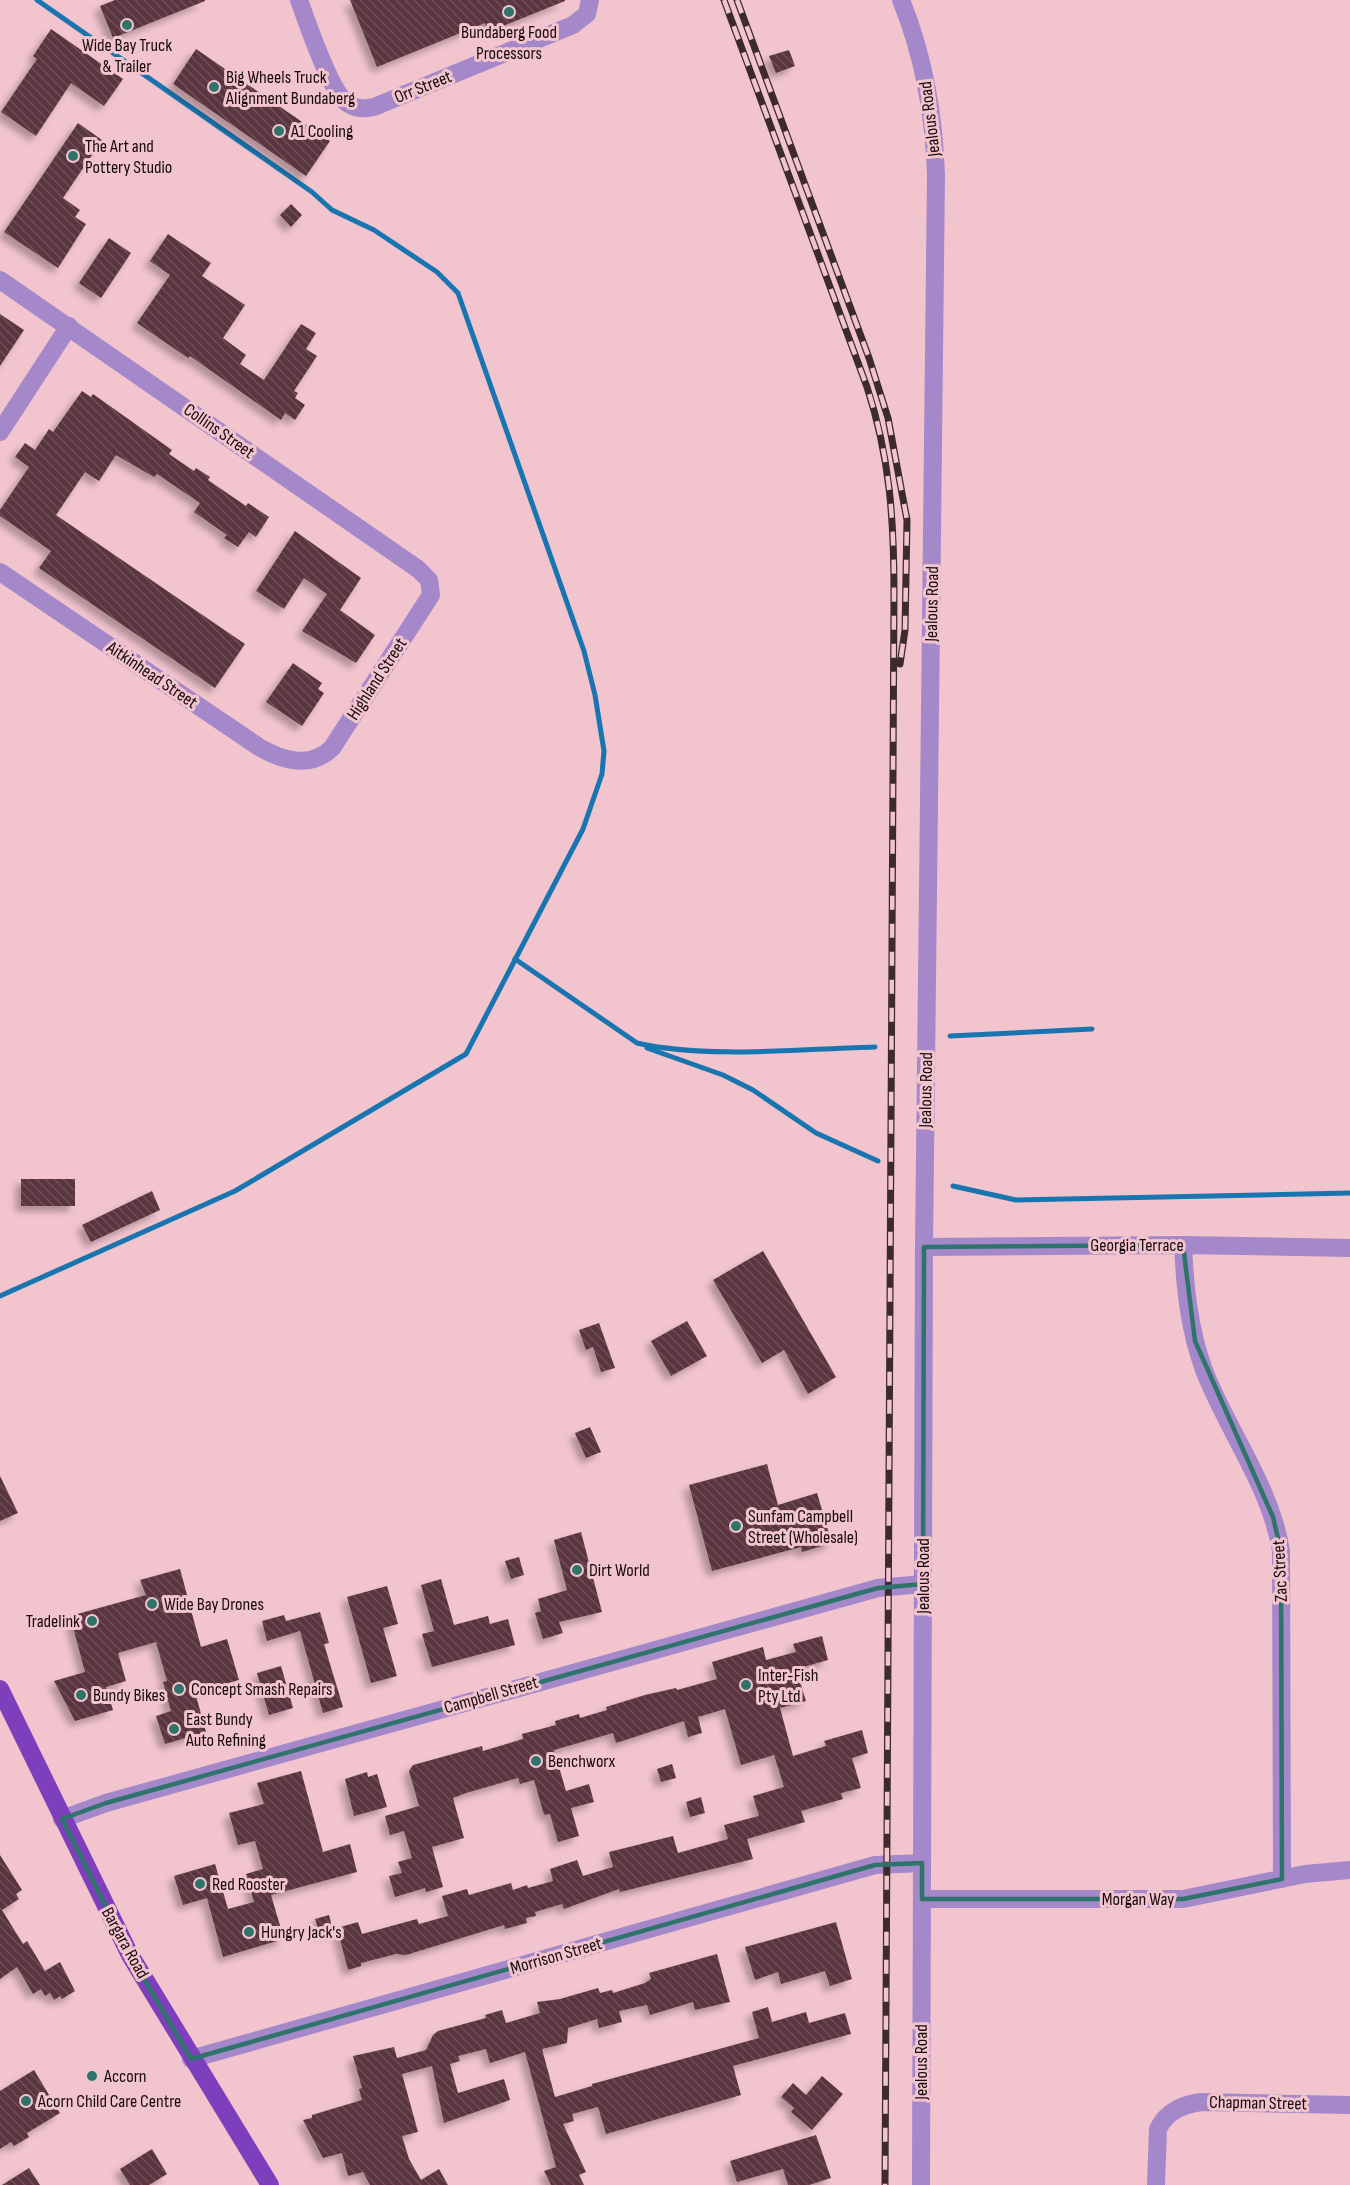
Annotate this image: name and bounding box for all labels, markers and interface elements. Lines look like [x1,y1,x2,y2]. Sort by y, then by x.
marker: Bundaberg Food Processors [502,5,516,19]
marker: Wide Bay Truck & Trailer [120,18,134,32]
place label: Bundaberg Food Processors [461,22,557,64]
place label: Wide Bay Truck & Trailer [82,35,172,77]
street label: Orr Street [391,66,455,108]
place label: Big Wheels Truck Alignment Bundaberg [225,67,355,109]
marker: Big Wheels Truck Alignment Bundaberg [207,80,221,94]
street label: Jealous Road [915,80,945,159]
place label: A1 Cooling [290,121,353,142]
marker: A1 Cooling [272,124,286,138]
place label: The Art and Pottery Studio [85,136,172,178]
marker: The Art and Pottery Studio [66,149,80,163]
street label: Collins Street [180,399,259,463]
street label: Jealous Road [921,566,943,643]
street label: Highland Street [343,634,412,724]
street label: Aitkinhead Street [102,636,202,713]
street label: Jealous Road [915,1052,937,1129]
street label: Georgia Terrace [1090,1235,1184,1256]
place label: Sunfam Campbell Street (Wholesale) [748,1506,858,1548]
marker: Sunfam Campbell Street (Wholesale) [729,1519,743,1533]
street label: Jealous Road [913,1538,934,1615]
street label: Zac Street [1268,1539,1292,1603]
place label: Dirt World [589,1560,650,1581]
marker: Dirt World [570,1563,584,1577]
place label: Wide Bay Drones [164,1594,264,1615]
marker: Wide Bay Drones [145,1597,159,1611]
place label: Tradelink [26,1611,80,1632]
marker: Tradelink [85,1614,99,1628]
place label: Inter-Fish Pty Ltd [758,1665,818,1707]
street label: Campbell Street [442,1671,541,1718]
marker: Inter-Fish Pty Ltd [739,1678,753,1692]
place label: Concept Smash Repairs [191,1679,333,1700]
marker: Concept Smash Repairs [172,1682,186,1696]
place label: Bundy Bikes [93,1685,165,1706]
marker: Bundy Bikes [74,1688,88,1702]
place label: East Bundy Auto Refining [185,1709,266,1751]
marker: East Bundy Auto Refining [167,1722,181,1736]
place label: Benchworx [548,1751,616,1772]
marker: Benchworx [529,1754,543,1768]
place label: Red Rooster [212,1874,285,1895]
marker: Red Rooster [193,1877,207,1891]
street label: Morgan Way [1102,1889,1174,1910]
street label: Bargara Road [97,1904,153,1982]
place label: Hungry Jack's [261,1922,342,1943]
marker: Hungry Jack's [242,1925,256,1939]
street label: Morrison Street [508,1933,605,1979]
street label: Jealous Road [911,2024,932,2101]
place label: Accorn [103,2066,147,2087]
marker: Accorn [85,2069,99,2083]
place label: Acorn Child Care Centre [37,2091,181,2112]
street label: Chapman Street [1209,2092,1308,2114]
marker: Acorn Child Care Centre [19,2094,33,2108]

